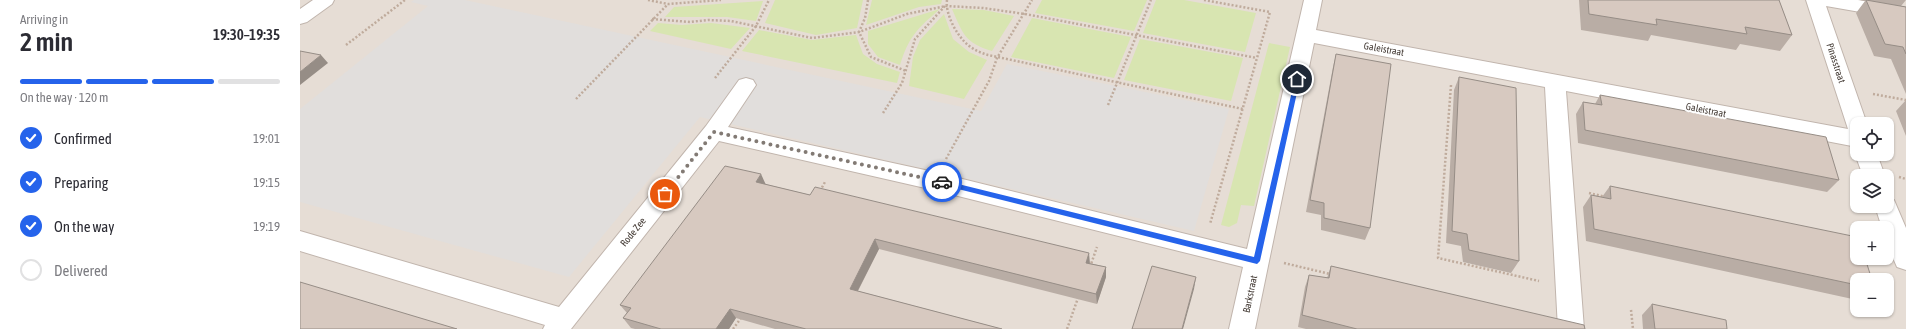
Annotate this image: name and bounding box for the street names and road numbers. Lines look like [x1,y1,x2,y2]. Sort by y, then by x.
street label: Galeistraat [1363,40,1405,58]
street label: Pinasstraat [1824,42,1848,84]
street label: Galeistraat [1685,101,1727,119]
street label: Rode Zee [618,215,648,249]
street label: Barkstraat [1241,274,1259,314]

